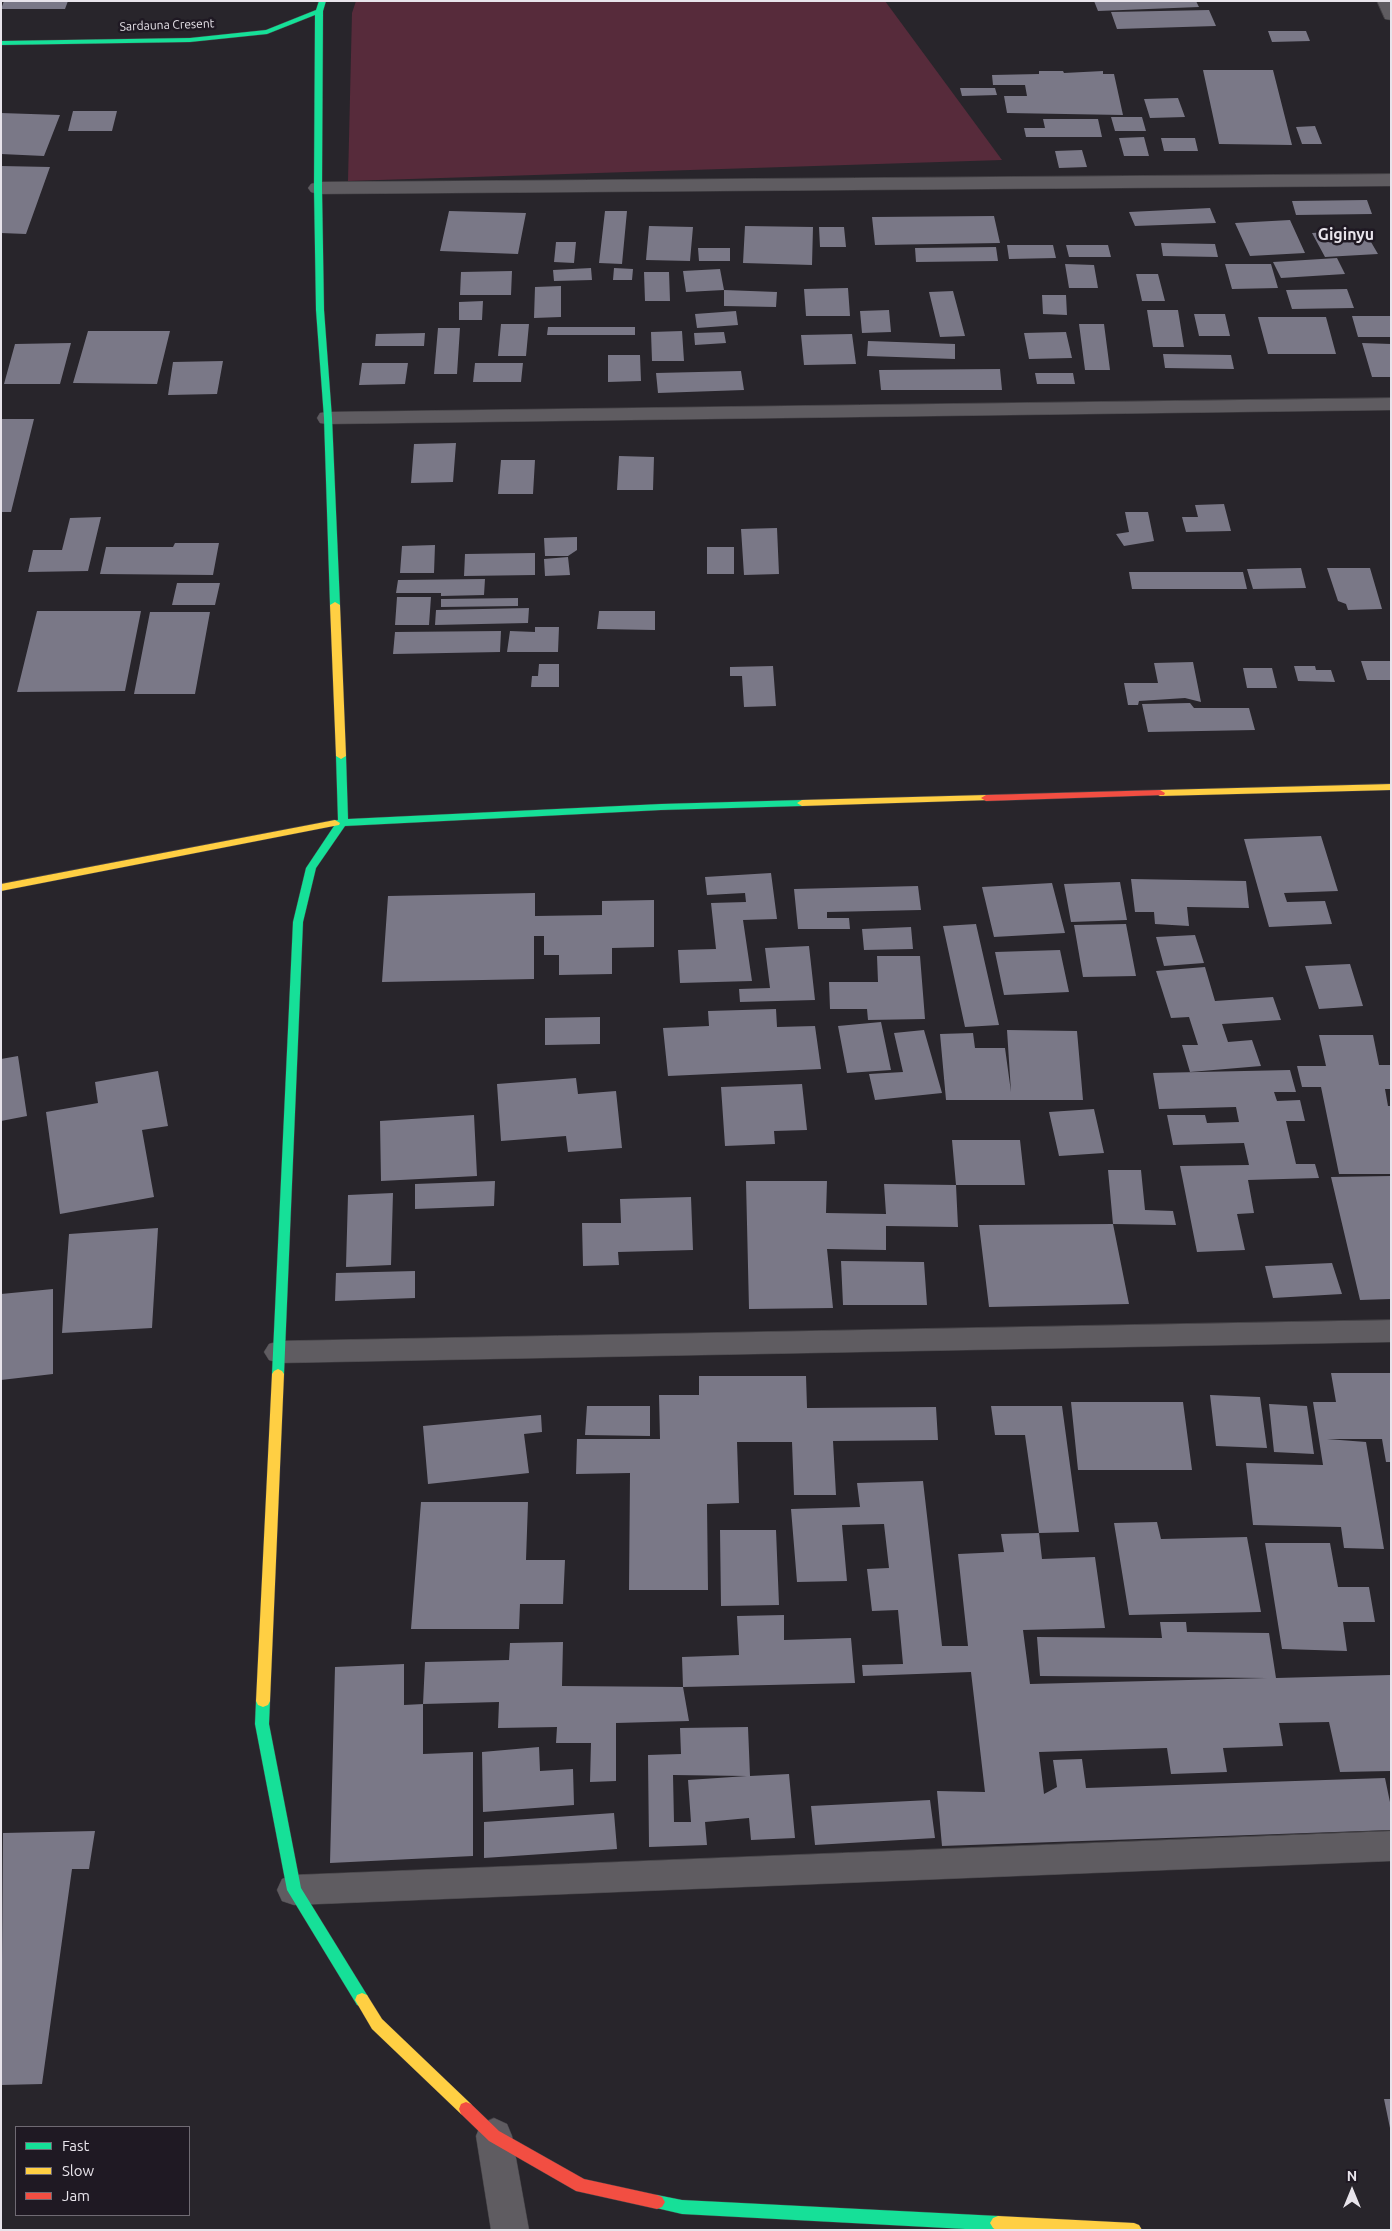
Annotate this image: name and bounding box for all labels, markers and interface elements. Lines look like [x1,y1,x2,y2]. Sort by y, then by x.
street label: Sardauna Cresent [119,16,215,34]
district label: Giginyu [1318,225,1374,245]
legend [15,2126,190,2216]
text: Fast [62,2137,89,2154]
text: Slow [62,2162,94,2179]
north arrow [1327,2166,1377,2216]
text: N [1347,2168,1357,2184]
text: Jam [62,2187,90,2204]

